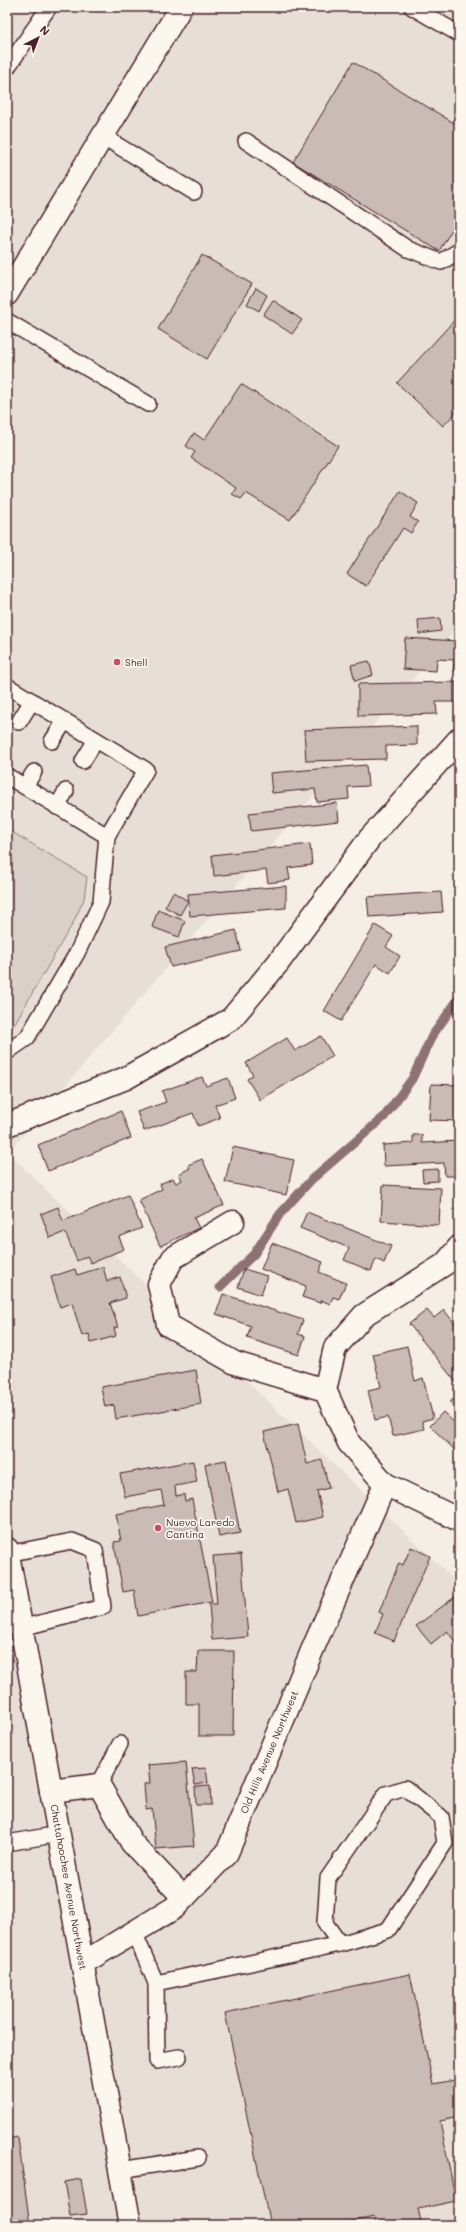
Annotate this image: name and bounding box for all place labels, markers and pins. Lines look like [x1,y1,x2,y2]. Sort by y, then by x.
place label: Shell [125,655,147,669]
marker: Shell [112,657,122,667]
place label: Nuevo Laredo Cantina [166,1515,234,1541]
marker: Nuevo Laredo Cantina [153,1523,163,1533]

